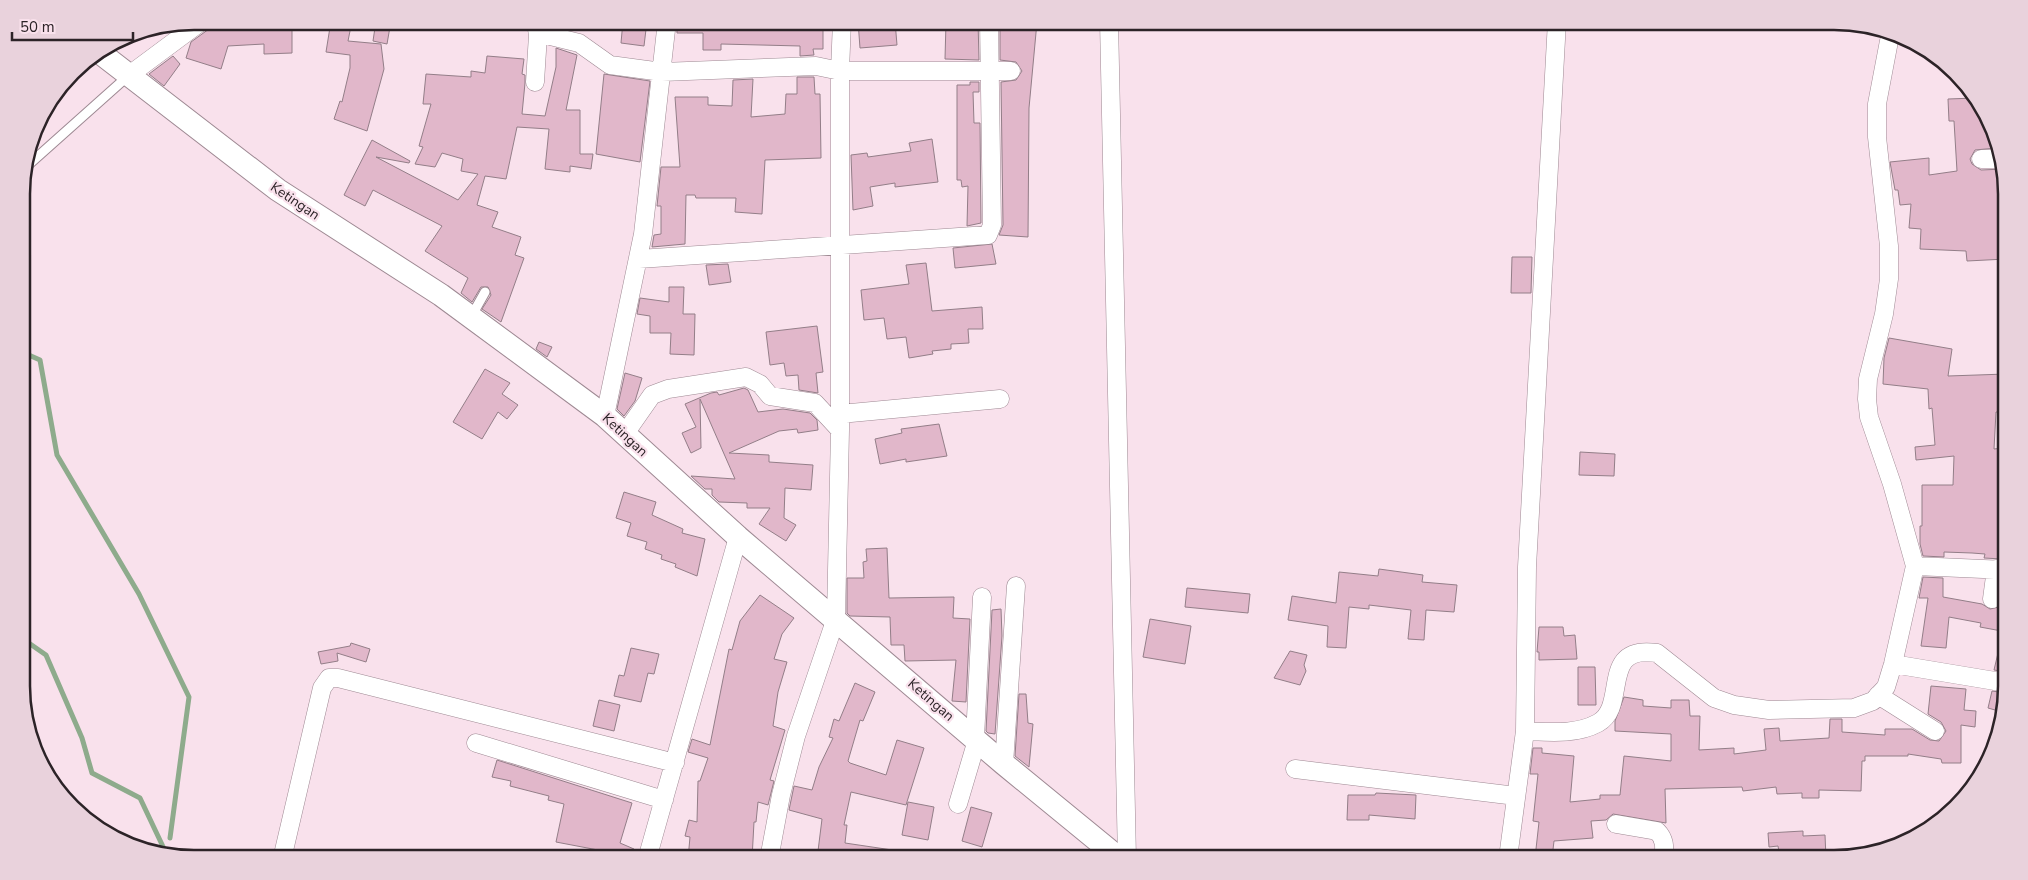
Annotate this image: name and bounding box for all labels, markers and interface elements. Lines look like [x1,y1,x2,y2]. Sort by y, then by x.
scale bar [12,10,134,42]
text: 50 m [20,17,55,37]
street label: Ketingan [267,178,323,224]
street label: Ketingan [598,409,652,461]
street label: Ketingan [904,675,958,725]

